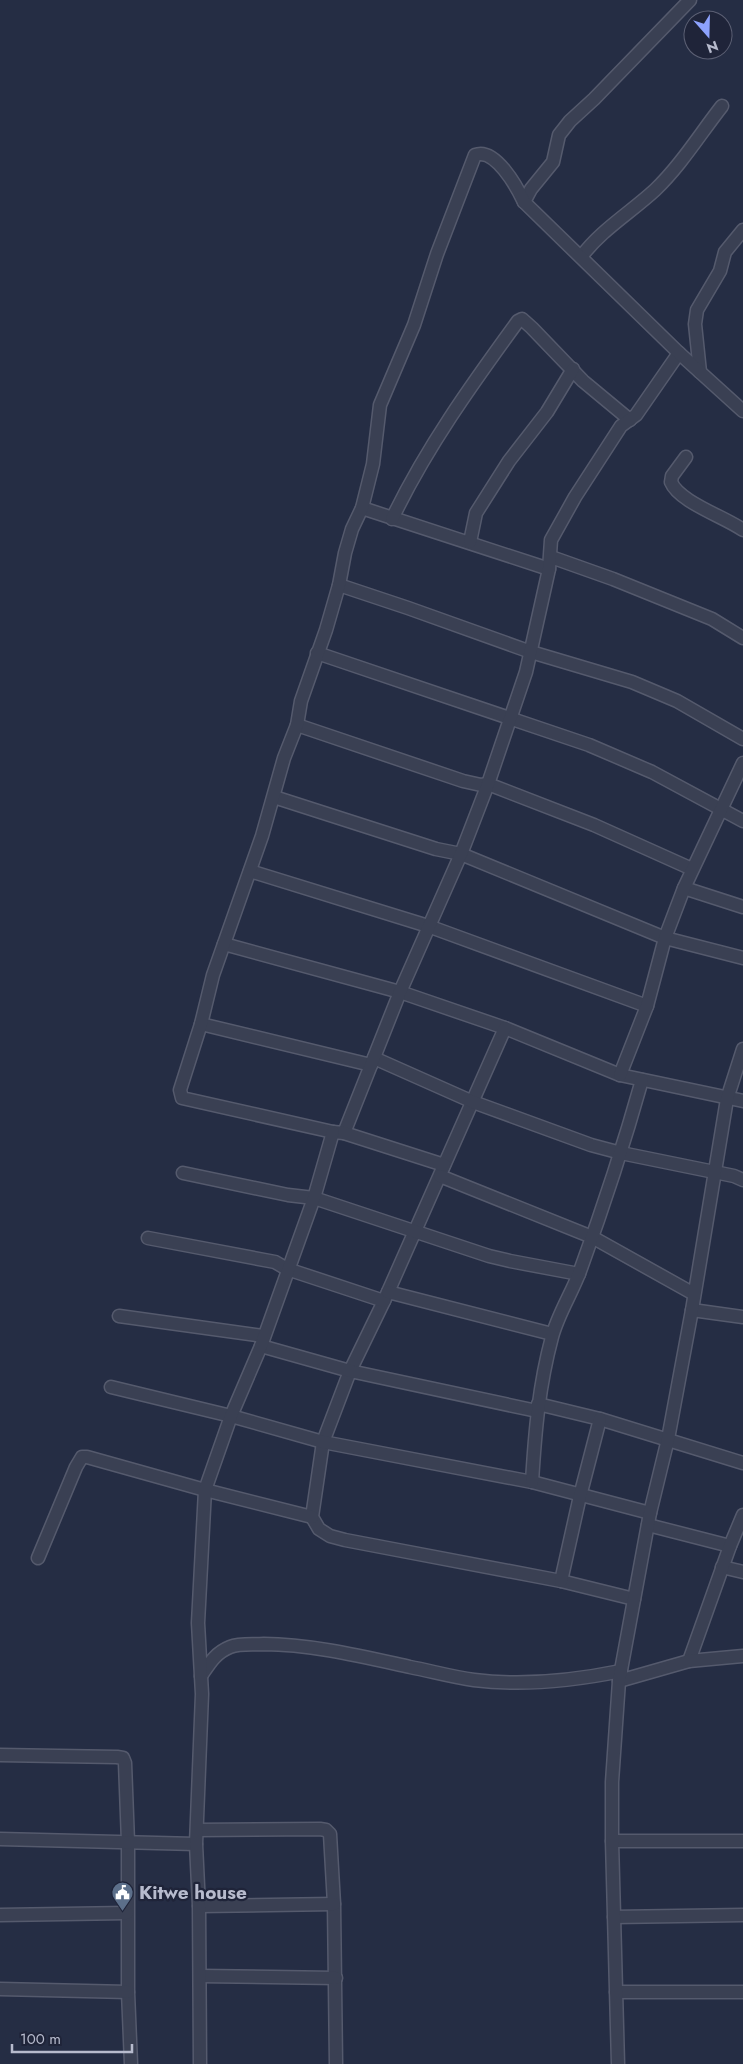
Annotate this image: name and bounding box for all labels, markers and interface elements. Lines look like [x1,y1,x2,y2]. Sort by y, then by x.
north arrow [683,10,733,60]
text: N [704,36,721,59]
place label: Kitwe house [139,1879,247,1906]
public building icon: Kitwe house [111,1880,135,1911]
scale bar [12,2022,132,2054]
text: 100 m [20,2028,61,2050]

